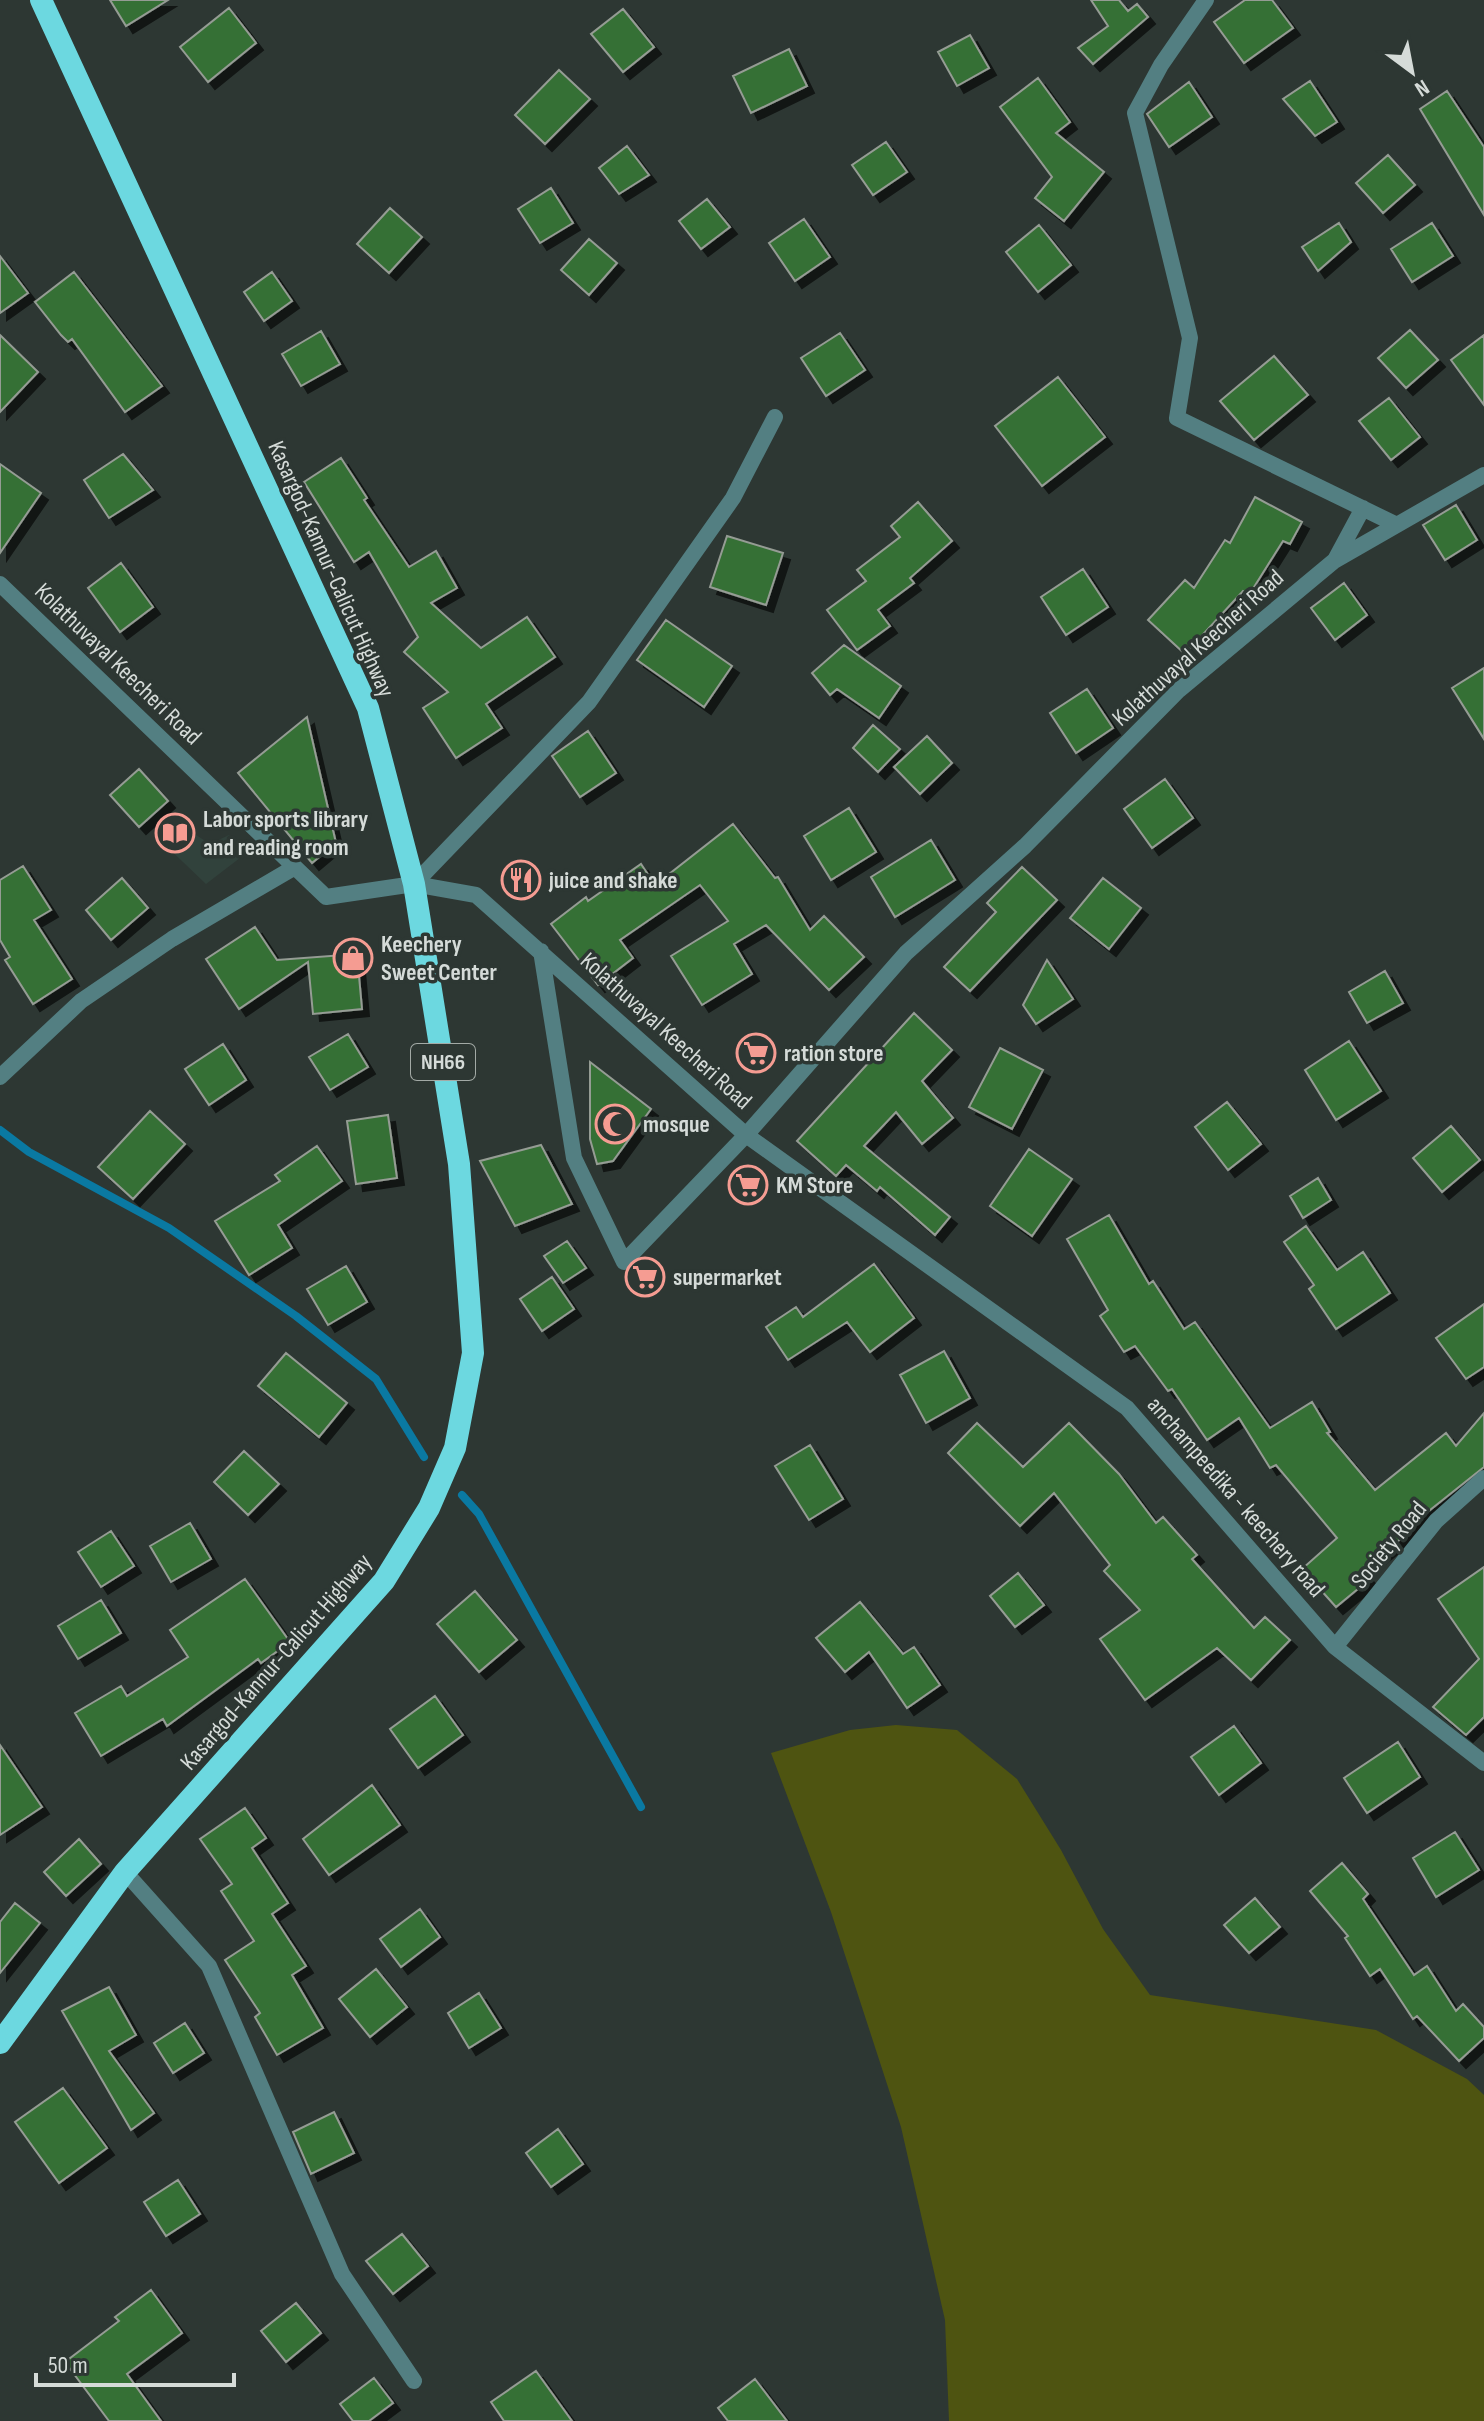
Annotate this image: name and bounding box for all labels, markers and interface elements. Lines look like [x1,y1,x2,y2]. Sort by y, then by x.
north arrow [1372,32,1452,112]
text: N [1410,73,1434,102]
street label: Kasargod-Kannur-Calicut Highway [261,437,401,701]
street label: Kolathuvayal Keecheri Road [1106,563,1290,733]
street label: Kolathuvayal Keecheri Road [29,577,207,751]
place label: Labor sports library and reading room [203,805,368,862]
library icon: Labor sports library and reading room [154,812,196,854]
restaurant icon: juice and shake [500,859,542,901]
place label: juice and shake [548,866,678,895]
place label: Keechery Sweet Center [381,930,498,987]
shop icon: Keechery Sweet Center [332,937,374,979]
street label: Kolathuvayal Keecheri Road [574,946,758,1116]
supermarket icon: ration store [735,1032,777,1074]
place label: ration store [784,1039,883,1068]
road number: NH66 [411,1044,475,1080]
mosque icon: mosque [594,1103,636,1145]
place label: mosque [643,1110,710,1139]
supermarket icon: KM Store [727,1164,769,1206]
place label: KM Store [776,1171,853,1200]
supermarket icon: supermarket [624,1256,666,1298]
place label: supermarket [673,1263,782,1292]
street label: anchampeedika - keechery road [1141,1391,1331,1603]
street label: Society Road [1345,1495,1433,1595]
street label: Kasargod-Kannur-Calicut Highway [174,1548,378,1776]
scale bar [36,2337,234,2387]
text: 50 m [48,2351,88,2380]

